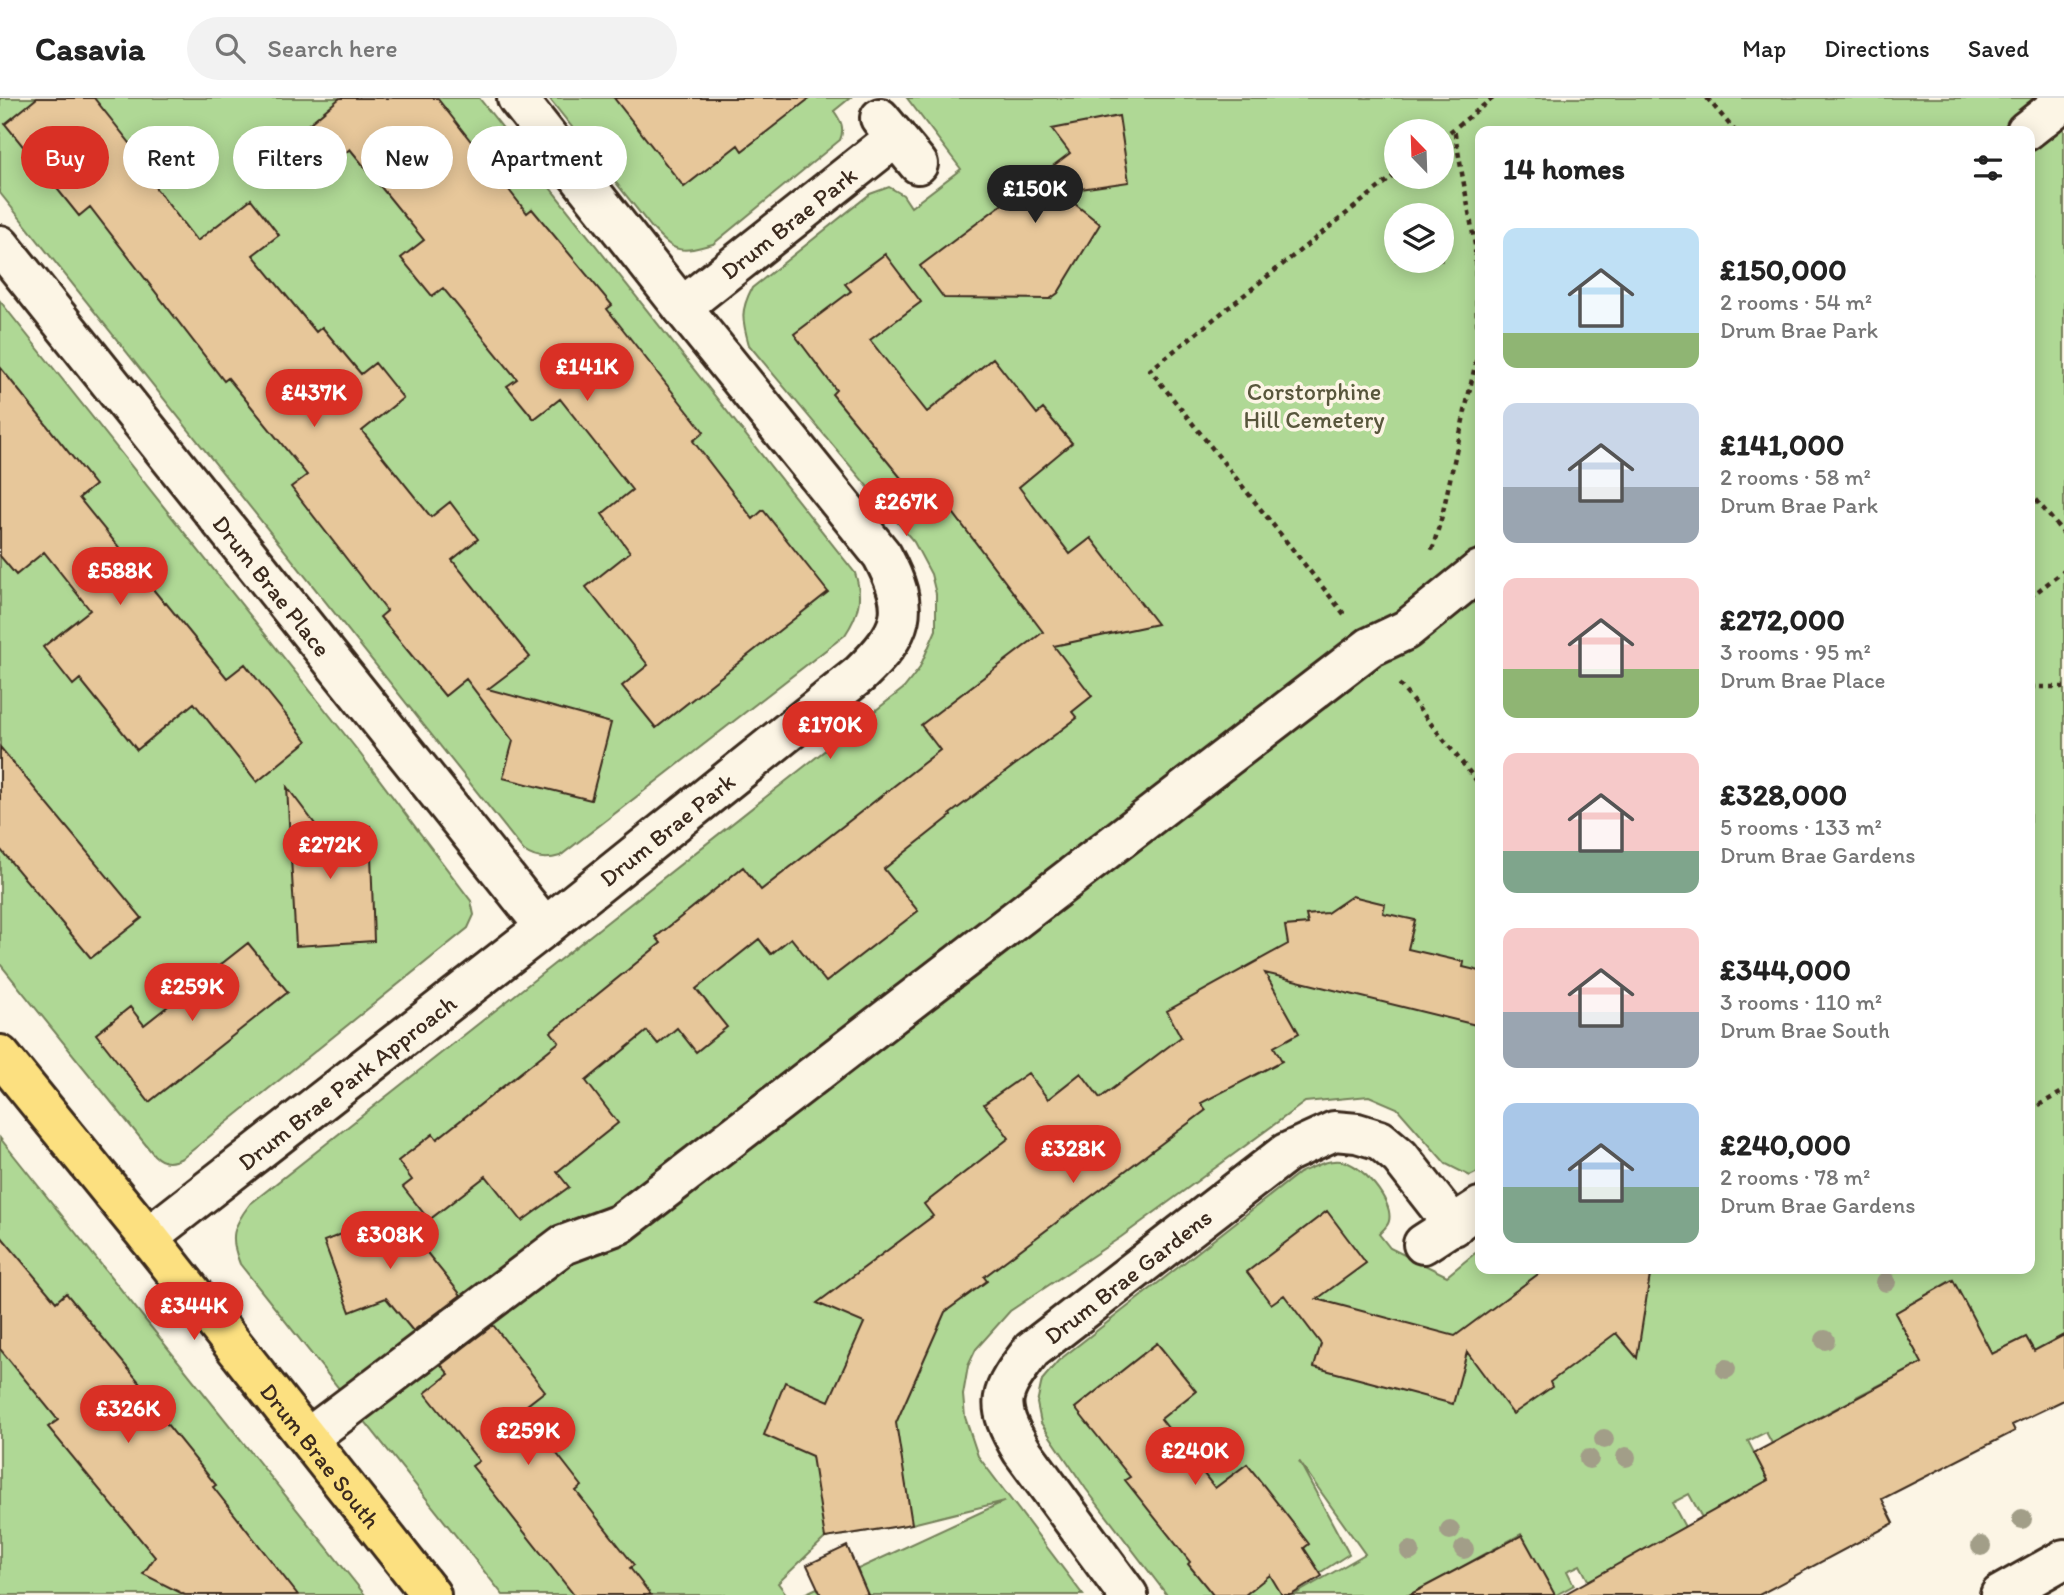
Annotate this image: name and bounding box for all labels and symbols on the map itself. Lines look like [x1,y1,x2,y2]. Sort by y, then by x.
north arrow [1384,119,1454,189]
street label: Drum Brae Park [715,160,862,285]
pin: £150K [986,166,1084,225]
pin: £141K [538,344,636,403]
pin: £437K [265,370,363,429]
park label: Corstorphine Hill Cemetery [1243,377,1385,434]
pin: £267K [857,478,955,538]
street label: Drum Brae Place [207,509,337,662]
pin: £588K [71,547,169,607]
pin: £170K [781,702,879,761]
street label: Drum Brae Park [593,766,740,892]
pin: £272K [281,822,379,881]
pin: £259K [143,964,241,1023]
street label: Drum Brae Park Approach [232,988,462,1176]
pin: £328K [1024,1126,1122,1185]
street label: Drum Brae Gardens [1038,1202,1217,1350]
pin: £308K [341,1212,439,1271]
pin: £344K [145,1282,243,1342]
street label: Drum Brae South [254,1377,387,1534]
pin: £326K [79,1386,177,1445]
pin: £259K [479,1408,577,1467]
pin: £240K [1146,1428,1244,1487]

